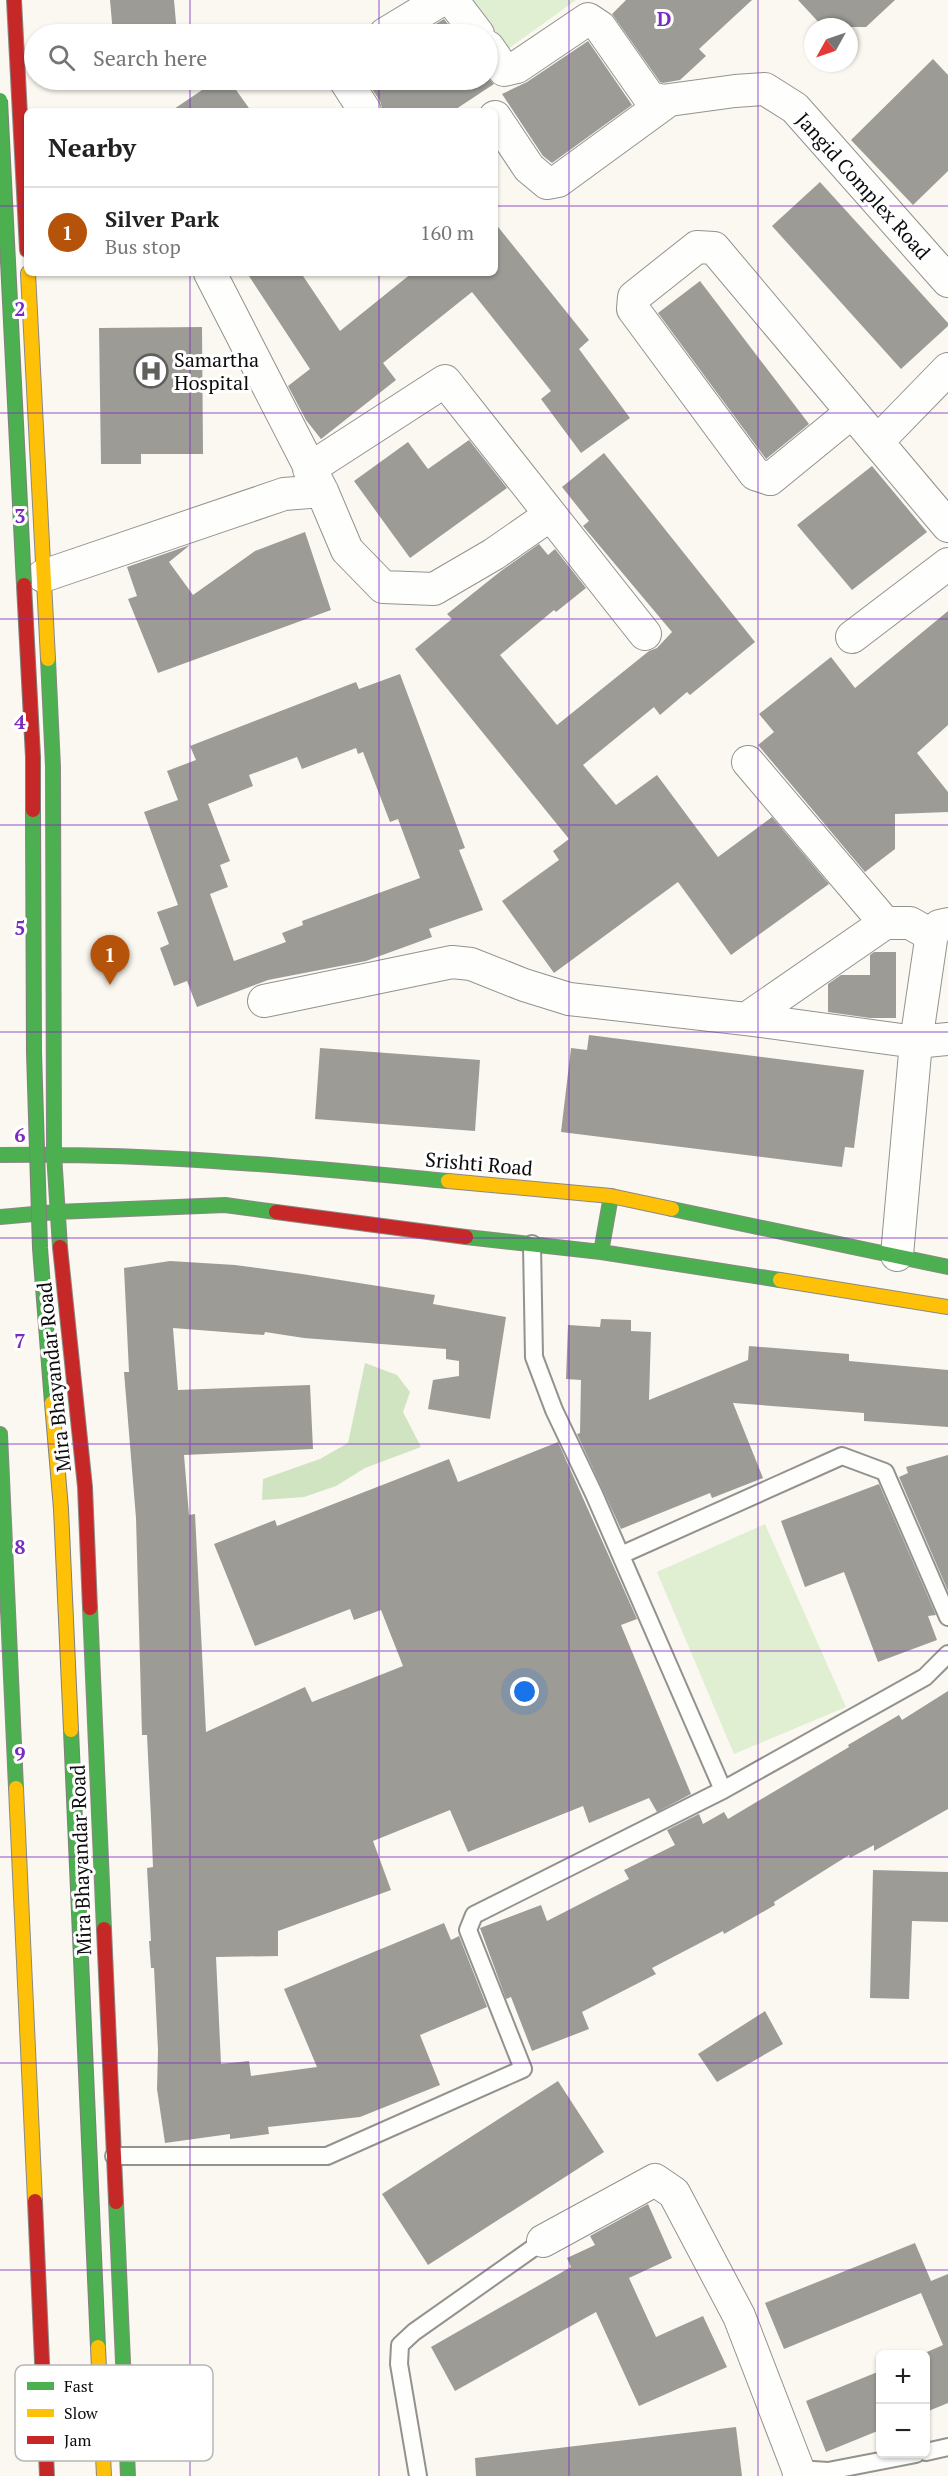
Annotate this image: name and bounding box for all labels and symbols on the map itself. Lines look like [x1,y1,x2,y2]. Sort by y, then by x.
text: D [657,5,671,32]
north arrow [804,18,858,72]
street label: Jangid Complex Road [790,106,937,265]
text: 2 [14,295,26,322]
place label: Samartha Hospital [174,346,259,396]
hospital icon: Samartha Hospital [133,353,169,389]
text: 3 [14,502,26,529]
text: 4 [14,708,26,735]
text: 5 [14,914,26,941]
pin: 1 [90,936,130,985]
text: 6 [14,1121,26,1148]
street label: Srishti Road [424,1145,534,1182]
street label: Mira Bhayandar Road [30,1281,77,1473]
text: 7 [14,1327,26,1354]
text: 8 [14,1533,26,1560]
your location [510,1677,539,1706]
text: 9 [14,1740,26,1767]
street label: Mira Bhayandar Road [64,1764,97,1956]
legend [15,2365,213,2461]
text: Fast [64,2375,94,2397]
text: Slow [64,2402,98,2424]
text: Jam [64,2429,92,2451]

